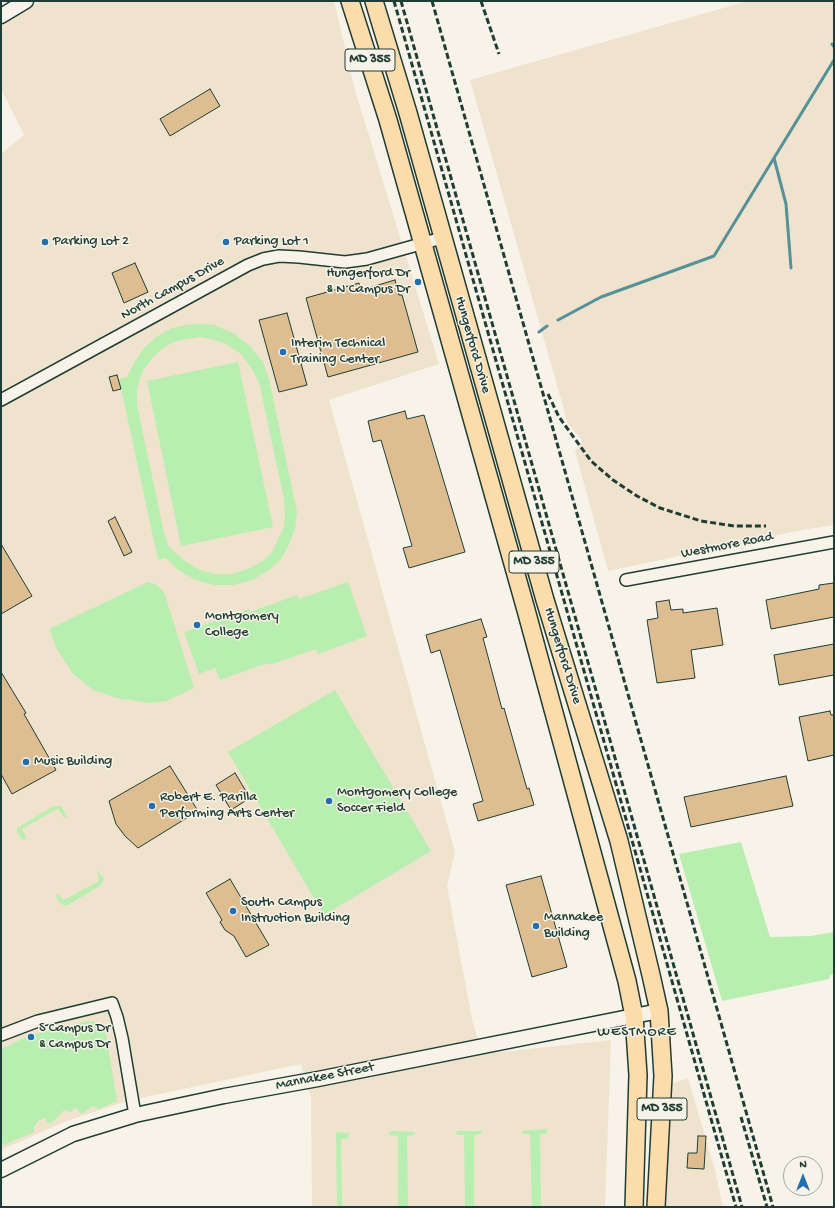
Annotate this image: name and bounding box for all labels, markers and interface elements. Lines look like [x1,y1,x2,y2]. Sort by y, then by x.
road number: MD 355 [345,49,395,71]
place label: Parking Lot 2 [53,234,129,250]
place label: Parking Lot 1 [234,234,309,250]
marker: Parking Lot 2 [40,237,50,247]
marker: Parking Lot 1 [221,237,231,247]
street label: North Campus Drive [118,254,228,324]
place label: Hungerford Dr & N Campus Dr [326,266,410,298]
marker: Hungerford Dr & N Campus Dr [413,277,423,287]
street label: Hungerford Drive [450,295,494,395]
place label: Interim Technical Training Center [291,336,385,368]
marker: Interim Technical Training Center [278,347,288,357]
street label: Westmore Road [680,529,774,563]
road number: MD 355 [509,551,559,573]
street label: Hungerford Drive [539,606,585,706]
place label: Montgomery College [205,609,279,642]
marker: Montgomery College [192,620,202,630]
place label: Music Building [34,754,112,770]
marker: Music Building [21,757,31,767]
place label: Montgomery College Soccer Field [337,785,457,818]
place label: Robert E. Parilla Performing Arts Center [160,790,294,822]
marker: Montgomery College Soccer Field [324,796,334,806]
marker: Robert E. Parilla Performing Arts Center [147,801,157,811]
place label: South Campus Instruction Building [241,895,350,928]
marker: South Campus Instruction Building [228,906,238,916]
place label: Mannakee Building [544,910,603,942]
marker: Mannakee Building [531,921,541,931]
place label: S Campus Dr & Campus Dr [39,1021,110,1054]
district label: WESTMORE [597,1024,677,1042]
marker: S Campus Dr & Campus Dr [26,1032,36,1042]
street label: Mannakee Street [274,1059,376,1095]
road number: MD 355 [637,1098,687,1120]
north arrow [783,1156,823,1196]
text: N [799,1159,807,1171]

